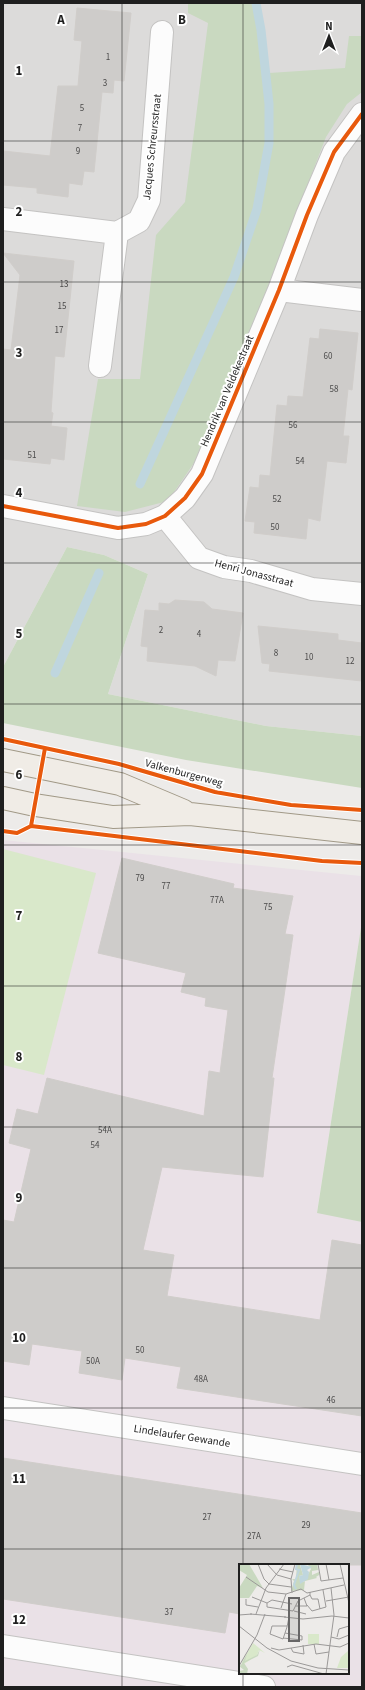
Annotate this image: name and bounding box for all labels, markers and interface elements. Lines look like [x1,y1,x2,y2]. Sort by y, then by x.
text: A [56,11,65,29]
text: B [178,11,186,29]
north arrow [309,16,349,56]
text: N [325,19,333,34]
house number: 1 [106,51,110,64]
text: 1 [16,62,23,80]
house number: 3 [103,77,108,90]
street label: Jacques Schreursstraat [139,93,165,201]
house number: 5 [80,102,85,115]
house number: 7 [78,122,83,135]
house number: 9 [76,145,81,158]
text: 2 [16,203,23,221]
house number: 13 [60,278,69,291]
house number: 15 [58,300,67,313]
house number: 17 [55,324,64,337]
street label: Hendrik van Veldekestraat [197,333,257,449]
text: 3 [16,344,23,362]
house number: 60 [324,350,333,363]
house number: 58 [330,383,339,396]
house number: 56 [289,419,298,432]
house number: 51 [28,449,36,462]
house number: 54 [296,455,305,468]
text: 4 [16,484,23,502]
house number: 52 [273,493,282,506]
house number: 50 [271,521,280,534]
street label: Henri Jonasstraat [213,555,295,591]
house number: 2 [159,624,164,637]
text: 5 [16,625,23,643]
house number: 4 [197,628,202,641]
house number: 8 [274,647,279,660]
house number: 10 [305,651,314,664]
house number: 12 [346,655,355,668]
street label: Valkenburgerweg [143,755,225,791]
text: 6 [16,766,23,784]
house number: 79 [136,872,145,885]
house number: 77 [162,880,171,893]
house number: 77A [210,894,224,907]
house number: 75 [264,901,273,914]
text: 7 [16,907,23,925]
text: 8 [16,1048,23,1066]
house number: 54A [98,1124,112,1137]
house number: 54 [91,1139,100,1152]
text: 9 [16,1189,23,1207]
text: 10 [12,1329,26,1347]
house number: 50 [136,1344,145,1357]
house number: 50A [86,1355,100,1368]
house number: 48A [194,1373,208,1386]
house number: 46 [327,1394,336,1407]
street label: Lindelaufer Gewande [133,1421,232,1451]
text: 11 [12,1470,26,1488]
house number: 27 [203,1511,212,1524]
house number: 29 [302,1519,311,1532]
house number: 27A [247,1530,261,1543]
inset map [239,1564,349,1674]
house number: 37 [165,1606,174,1619]
text: 12 [12,1611,26,1629]

